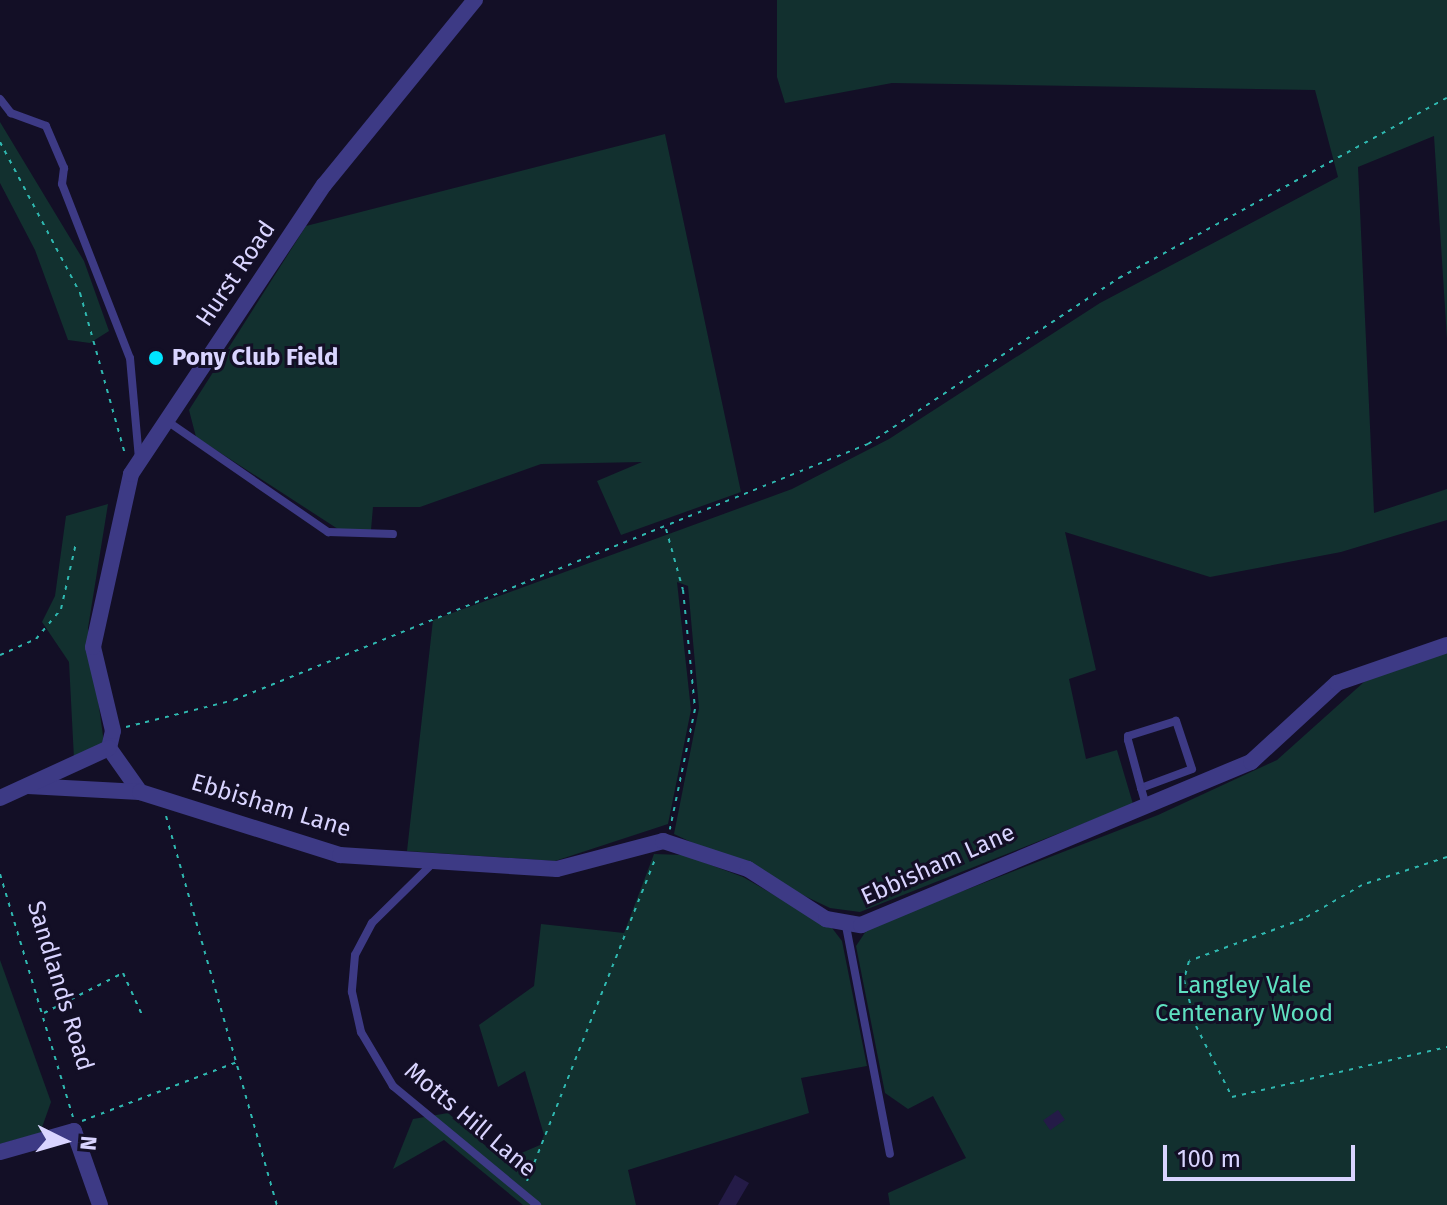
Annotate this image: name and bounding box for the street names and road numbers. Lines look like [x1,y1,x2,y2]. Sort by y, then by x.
street label: Hurst Road [190,216,282,332]
street label: Ebbisham Lane [188,768,354,844]
street label: Ebbisham Lane [857,818,1019,912]
street label: Sandlands Road [21,898,99,1074]
street label: Motts Hill Lane [398,1057,542,1183]

